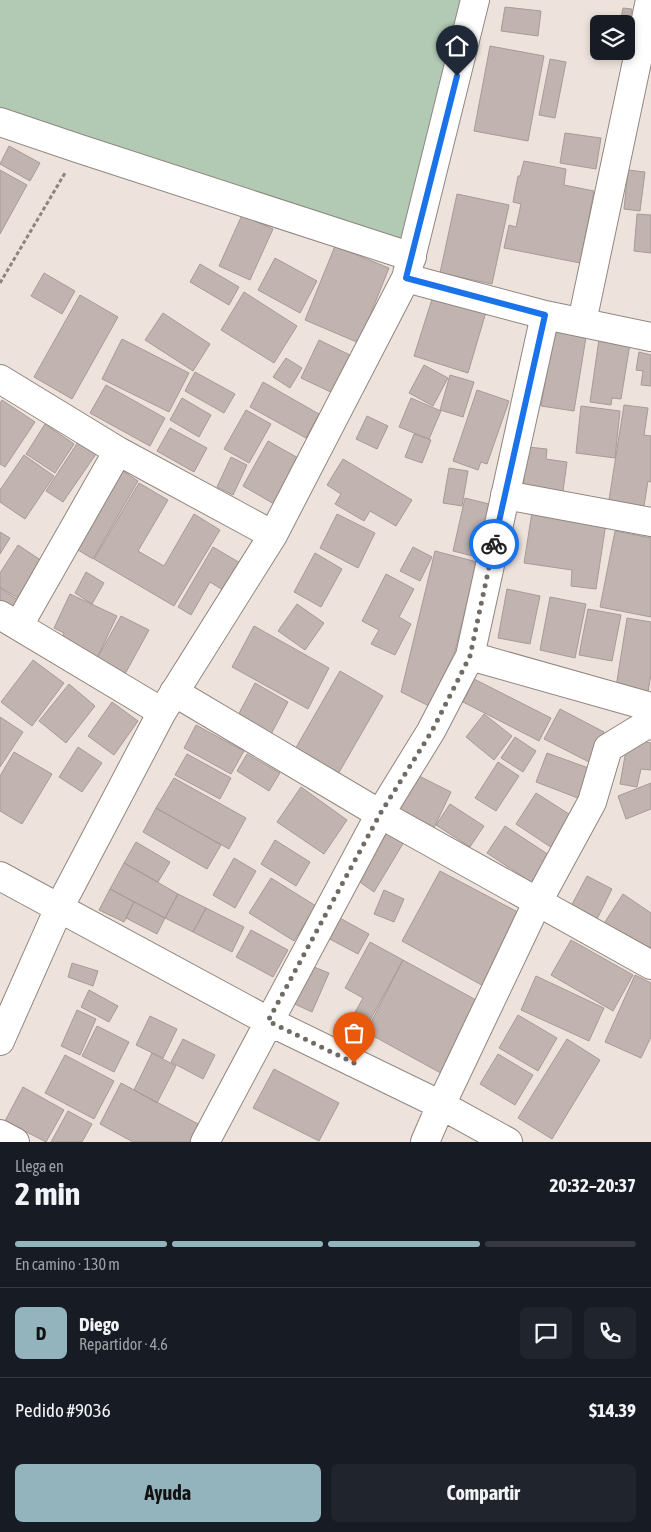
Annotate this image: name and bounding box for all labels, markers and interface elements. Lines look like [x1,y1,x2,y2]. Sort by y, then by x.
map controls [590,15,635,60]
button: layers [590,15,635,60]
pin [436,25,478,76]
icon: home [443,32,471,60]
courier [469,519,519,569]
icon: bike [480,530,508,558]
pin [333,1012,375,1063]
icon: bag [340,1019,368,1047]
text: Llega en [15,1157,64,1175]
text: 20:32–20:37 [549,1174,636,1196]
text: 2 min [15,1175,80,1212]
text: En camino · 130 m [15,1255,120,1273]
button: chat [520,1307,572,1359]
button: phone [584,1307,636,1359]
text: Diego [79,1313,119,1335]
text: D [36,1322,46,1344]
text: Repartidor · 4.6 [79,1335,168,1353]
text: Pedido #9036 [15,1399,111,1421]
text: $14.39 [589,1399,636,1421]
button: Ayuda [15,1464,321,1522]
button: Compartir [331,1464,636,1522]

